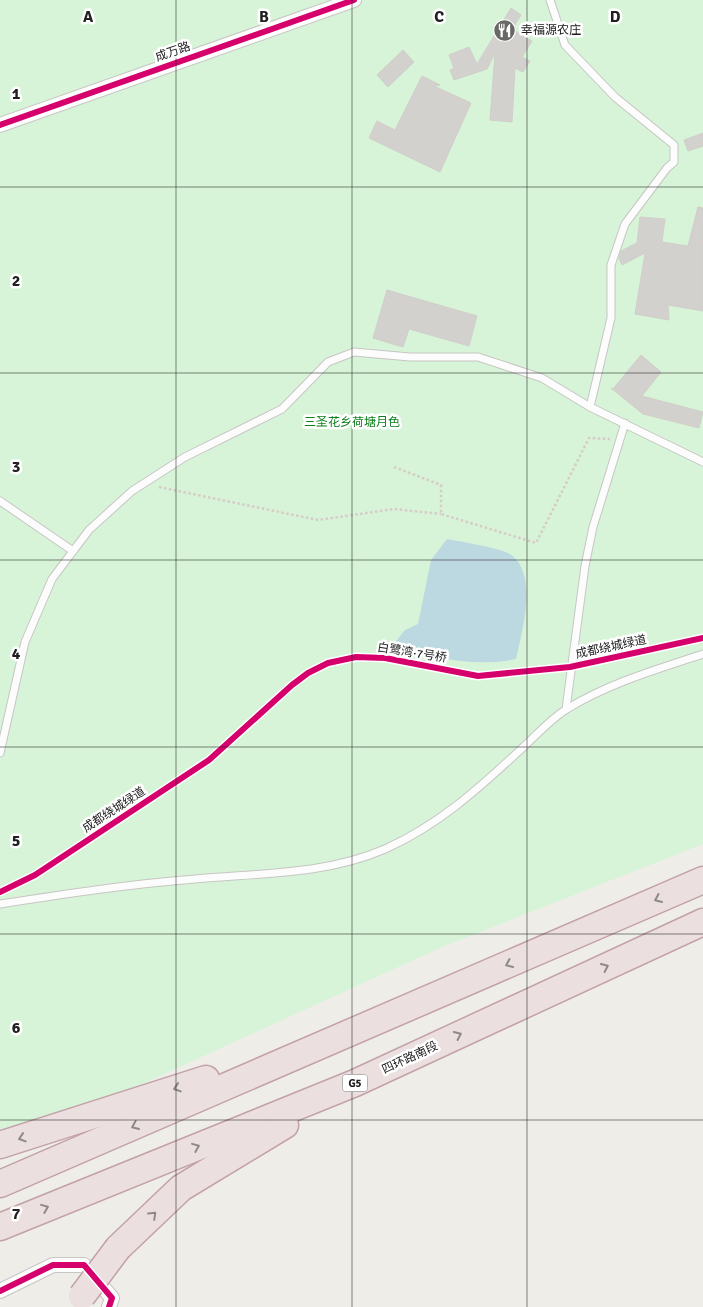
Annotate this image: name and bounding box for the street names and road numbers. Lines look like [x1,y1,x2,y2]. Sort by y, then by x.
street label: 成万路 [154,39,192,65]
street label: 成都绕城绿道 [574,632,648,662]
street label: 白鹭湾·7号桥 [376,640,448,666]
street label: 成都绕城绿道 [80,784,148,836]
street label: 四环路南段 [380,1039,440,1077]
road number: G5 [342,1074,368,1092]

